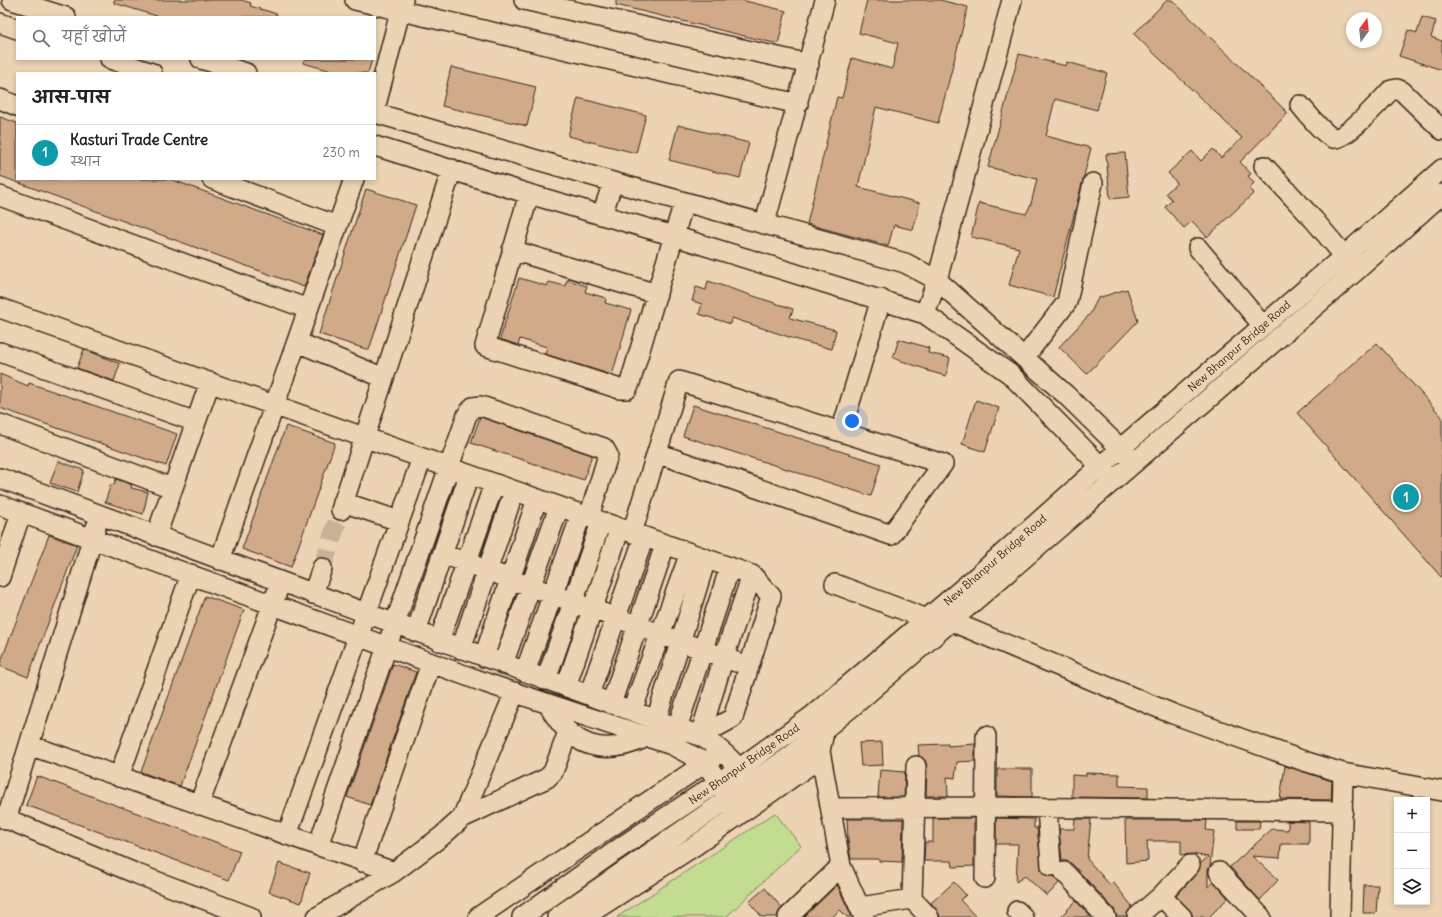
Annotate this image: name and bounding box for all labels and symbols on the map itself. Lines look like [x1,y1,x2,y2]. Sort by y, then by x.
north arrow [1346,12,1382,48]
street label: New Bhanpur Bridge Road [1185,297,1294,395]
your location [842,411,862,431]
pin: 1 [1393,482,1419,512]
street label: New Bhanpur Bridge Road [941,511,1050,609]
street label: New Bhanpur Bridge Road [686,720,802,808]

